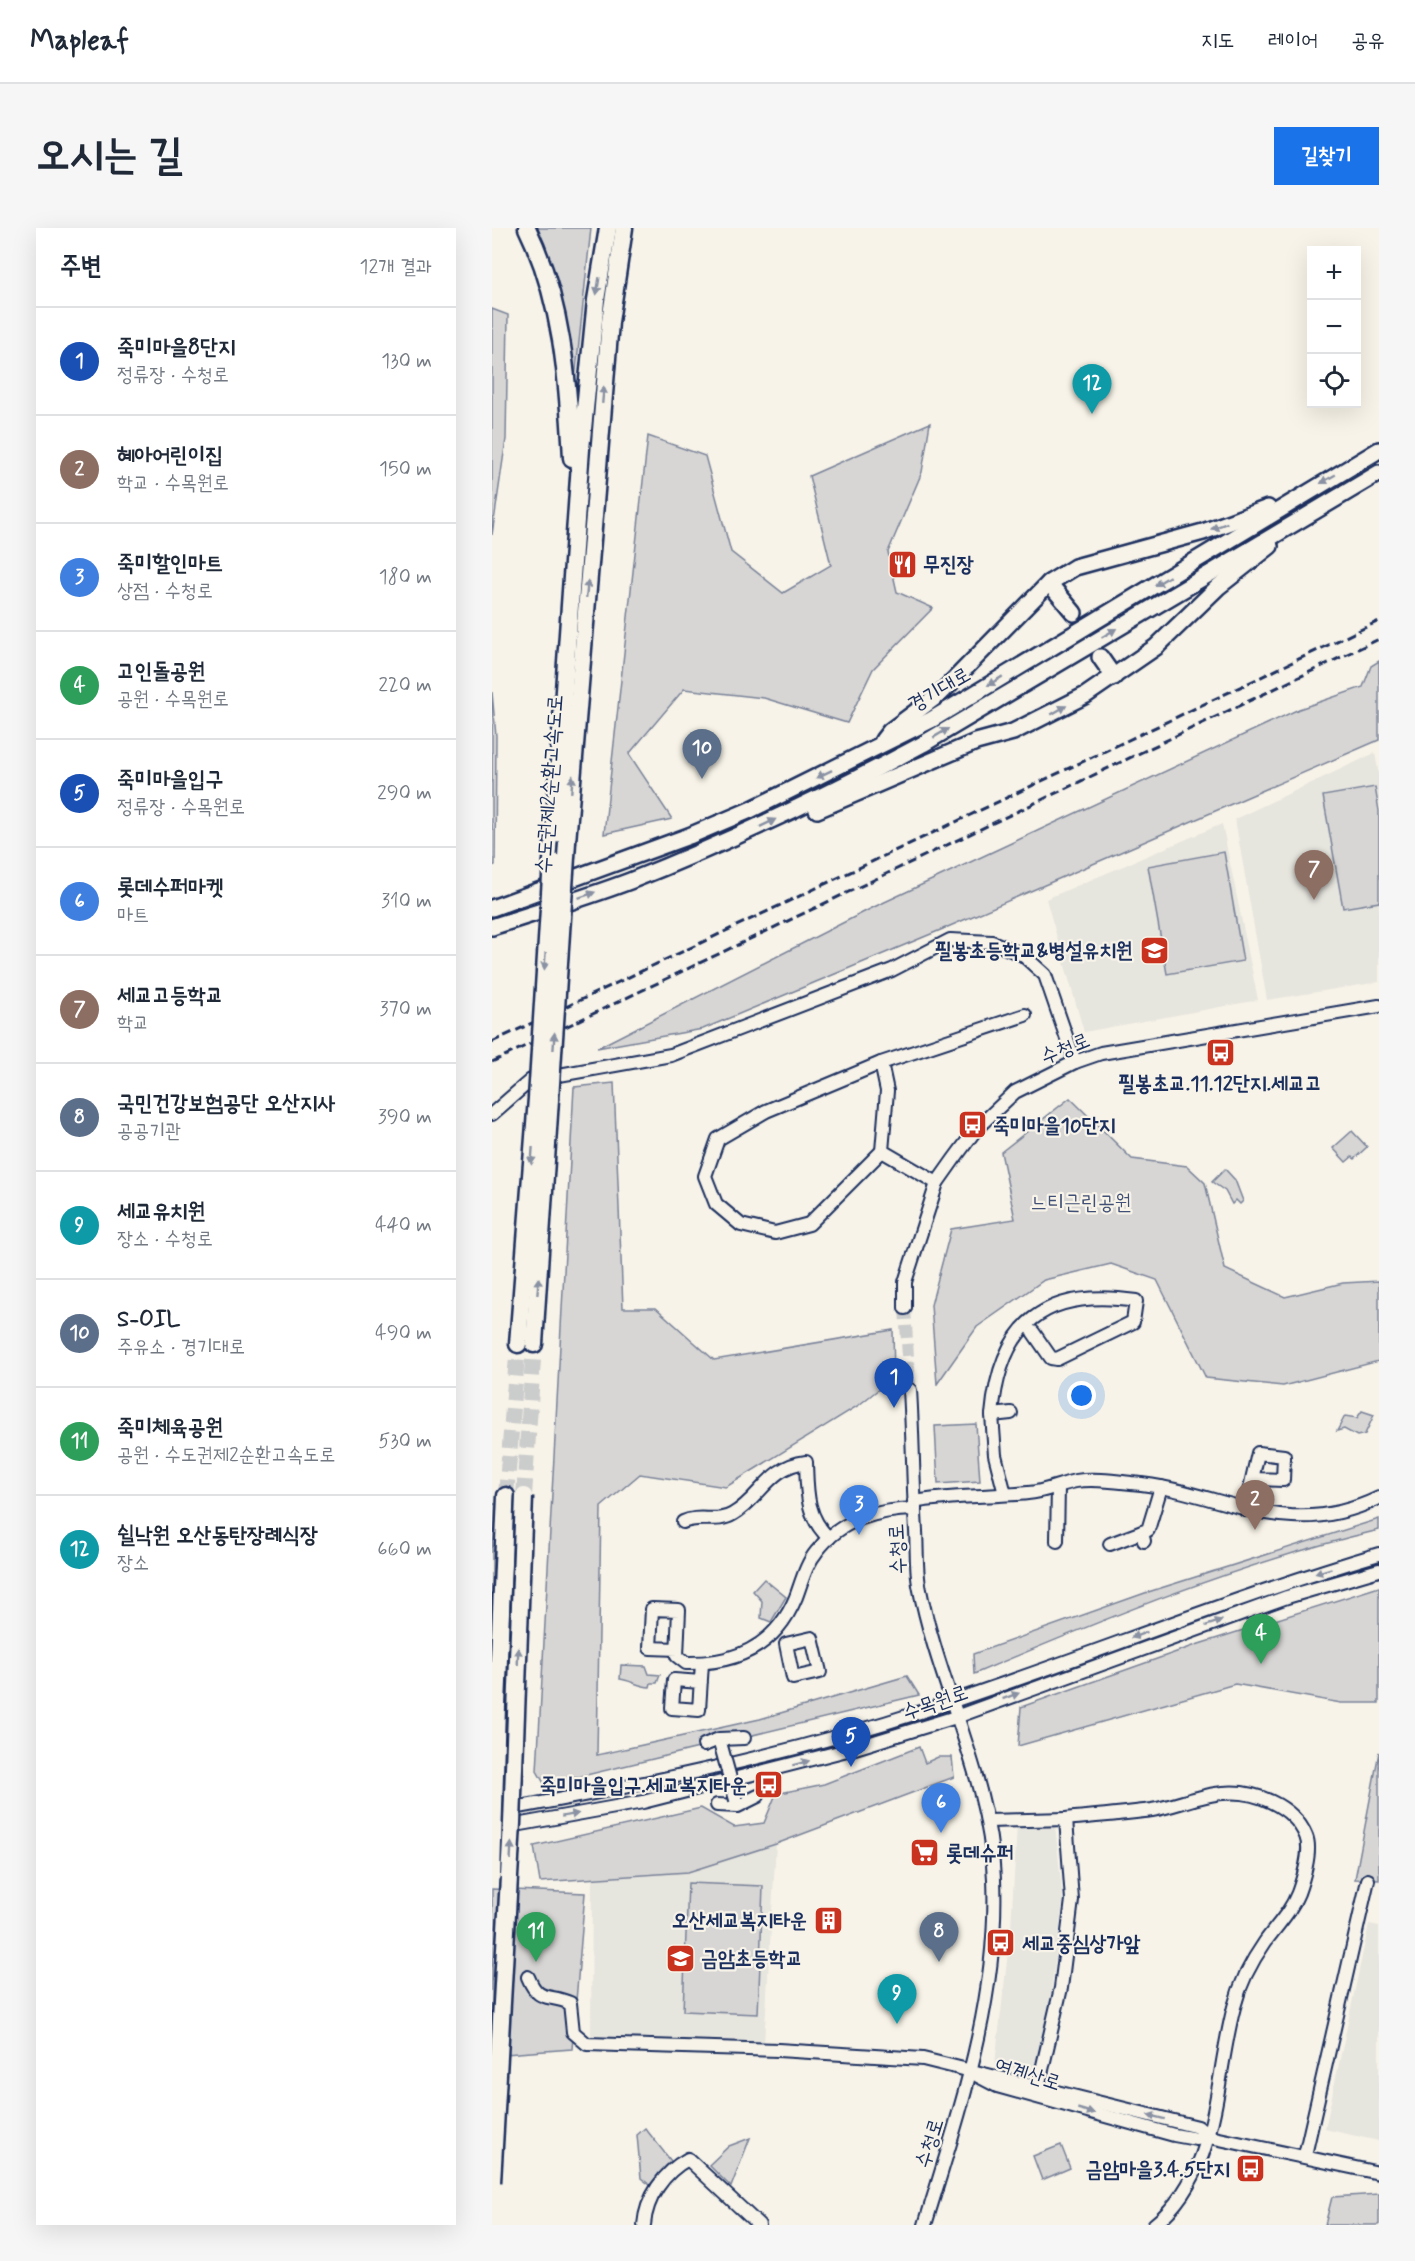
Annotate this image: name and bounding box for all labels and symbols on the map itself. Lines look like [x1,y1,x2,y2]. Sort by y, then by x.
one-way arrow [593,276,602,295]
pin: 12 [1072,364,1112,414]
one-way arrow [598,385,608,404]
one-way arrow [1319,474,1336,484]
one-way arrow [1210,522,1228,531]
restaurant icon: 무진장 [886,548,918,580]
place label: 무진장 [923,551,974,579]
one-way arrow [1154,575,1170,586]
one-way arrow [582,580,592,599]
one-way arrow [1101,628,1117,639]
street label: 경기대로 [903,661,976,719]
one-way arrow [987,676,1003,687]
street label: 수도권제2순환고속도로 [530,694,570,874]
one-way arrow [1051,705,1068,715]
one-way arrow [933,728,950,738]
pin: 10 [682,730,722,779]
one-way arrow [815,770,832,779]
one-way arrow [567,774,576,793]
one-way arrow [760,818,777,827]
pin: 7 [1294,850,1334,900]
one-way arrow [578,890,596,900]
school or university icon: 필봉초등학교&병설유치원 [1138,934,1170,966]
place label: 필봉초등학교&병설유치원 [935,937,1133,965]
one-way arrow [540,952,550,971]
street label: 수청로 [1037,1026,1094,1071]
one-way arrow [549,1031,559,1050]
bus stop icon: 필봉초교.11.12단지.세교고 [1204,1036,1236,1068]
place label: 필봉초교.11.12단지.세교고 [1118,1070,1322,1098]
bus stop icon: 죽미마을10단지 [956,1109,988,1141]
place label: 죽미마을10단지 [993,1112,1116,1140]
one-way arrow [527,1146,537,1165]
park label: 느티근린공원 [1030,1189,1132,1217]
one-way arrow [533,1276,542,1295]
pin: 1 [874,1358,914,1408]
your location [1067,1381,1096,1410]
pin: 2 [1236,1480,1275,1530]
pin: 3 [840,1486,878,1535]
street label: 수청로 [883,1523,913,1575]
one-way arrow [1314,1567,1332,1576]
pin: 4 [1242,1614,1280,1664]
one-way arrow [1205,1617,1223,1627]
one-way arrow [1130,1631,1148,1640]
one-way arrow [514,1646,523,1665]
street label: 수목원로 [899,1679,972,1727]
one-way arrow [1002,1690,1020,1700]
pin: 5 [832,1718,870,1767]
one-way arrow [792,1757,810,1767]
bus stop icon: 죽미마을입구.세교복지타운 [752,1769,784,1801]
place label: 죽미마을입구.세교복지타운 [540,1772,747,1800]
pin: 6 [922,1784,960,1833]
one-way arrow [561,1810,580,1819]
supermarket icon: 롯데슈퍼 [909,1837,941,1869]
place label: 롯데슈퍼 [946,1840,1014,1868]
one-way arrow [506,1841,515,1860]
building icon: 오산세교복지타운 [812,1904,844,1936]
place label: 오산세교복지타운 [672,1907,807,1935]
pin: 11 [516,1912,555,1962]
pin: 8 [920,1912,958,1962]
bus stop icon: 세교중심상가앞 [985,1927,1017,1959]
place label: 세교중심상가앞 [1022,1930,1140,1958]
school or university icon: 금암초등학교 [664,1942,696,1974]
place label: 금암초등학교 [701,1945,802,1973]
pin: 9 [878,1974,916,2024]
street label: 여계산로 [991,2050,1064,2098]
one-way arrow [1077,2107,1095,2116]
one-way arrow [1147,2111,1165,2121]
street label: 수청로 [909,2115,951,2172]
bus stop icon: 금암마을3.4.5단지 [1235,2153,1267,2185]
place label: 금암마을3.4.5단지 [1086,2156,1230,2184]

